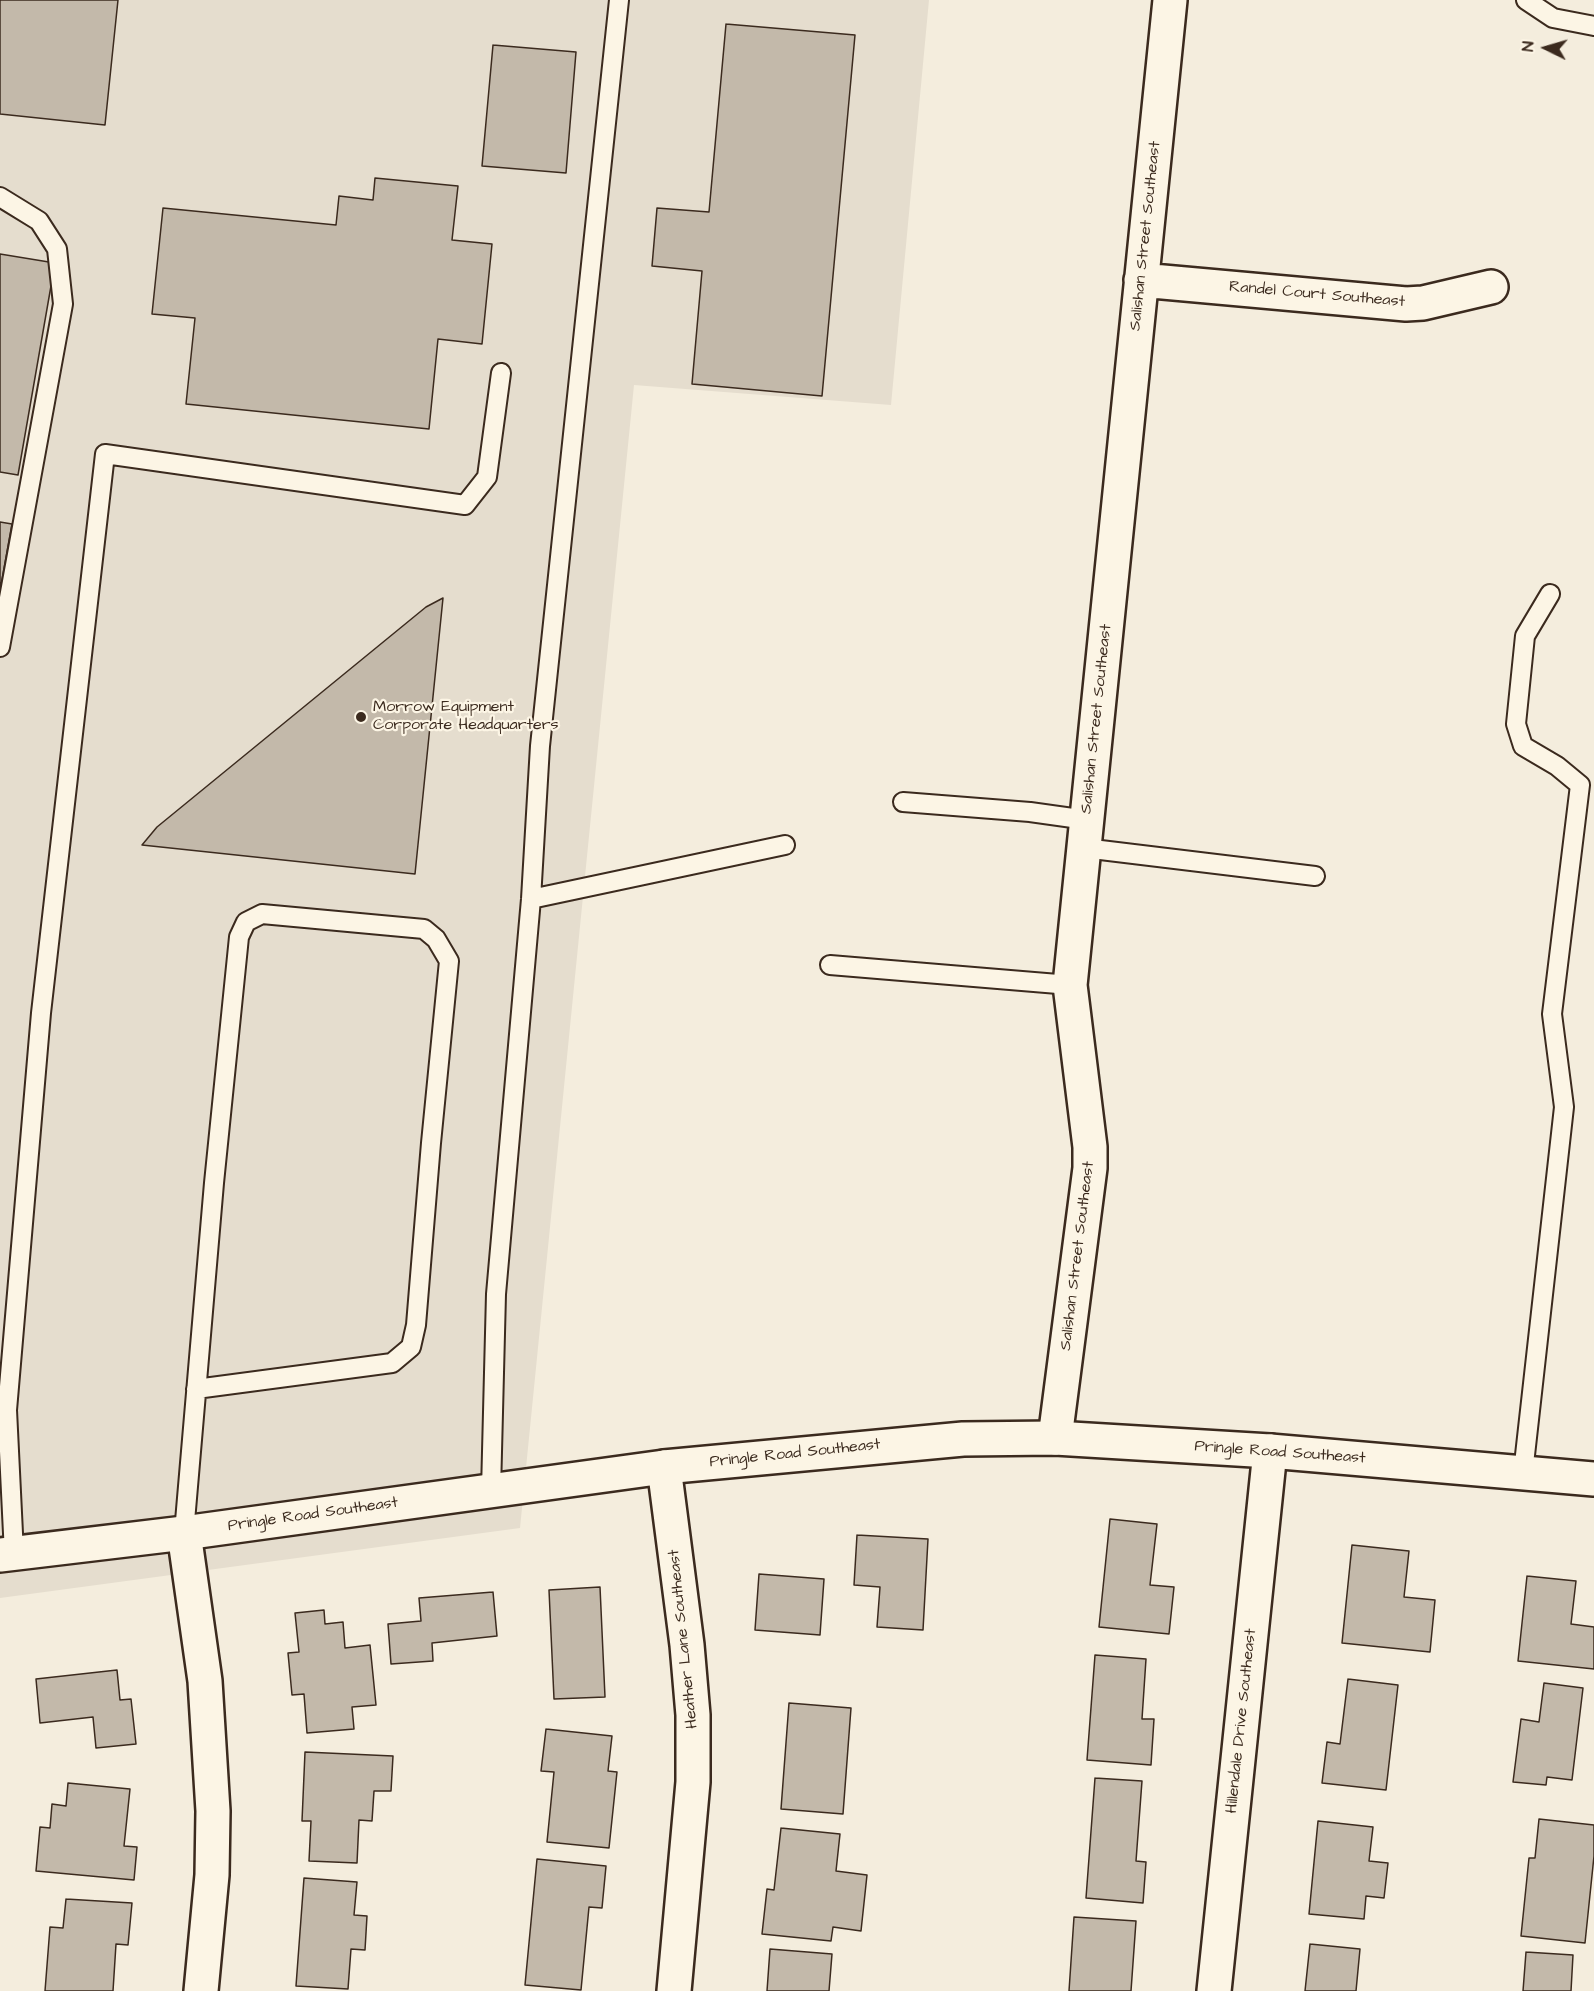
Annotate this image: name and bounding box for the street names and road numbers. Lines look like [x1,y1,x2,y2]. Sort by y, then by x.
street label: Salishan Street Southeast [1126,140,1166,332]
street label: Randel Court Southeast [1228,278,1406,312]
street label: Salishan Street Southeast [1077,623,1117,815]
street label: Salishan Street Southeast [1057,1160,1099,1352]
street label: Pringle Road Southeast [709,1435,881,1473]
street label: Pringle Road Southeast [1194,1437,1366,1469]
street label: Pringle Road Southeast [227,1494,399,1536]
street label: Heather Lane Southeast [665,1548,703,1730]
street label: Hillendale Drive Southeast [1223,1628,1261,1814]

